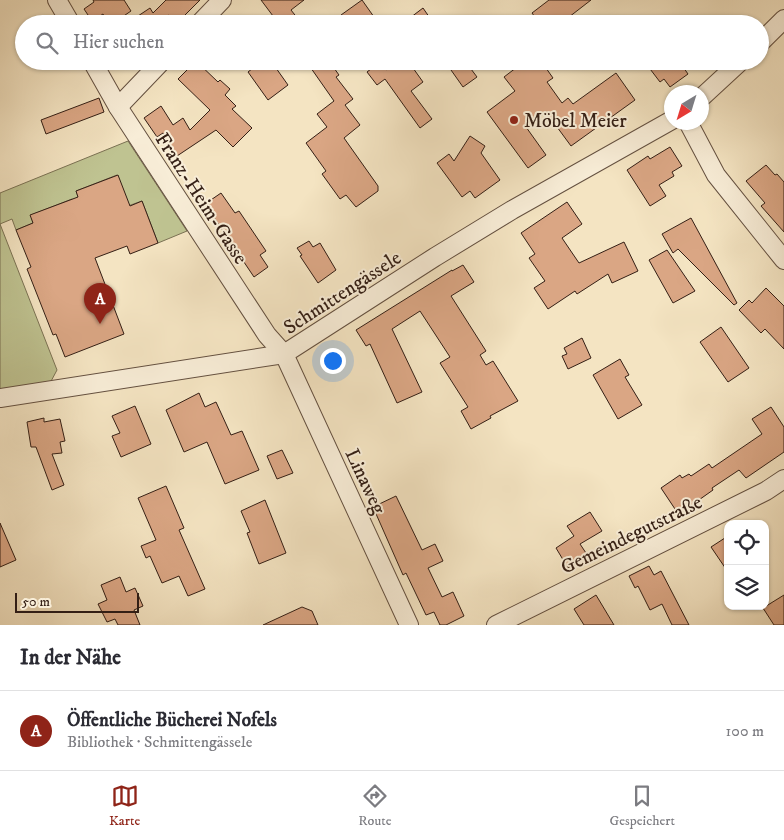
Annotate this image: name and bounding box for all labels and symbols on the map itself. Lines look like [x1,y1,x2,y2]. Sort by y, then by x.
north arrow [664,85,709,130]
place label: Möbel Meier [524,109,627,134]
marker: Möbel Meier [508,114,520,126]
street label: Franz-Heim-Gasse [149,128,253,269]
street label: Schmittengässele [279,246,406,341]
pin: A [84,283,116,324]
your location [320,348,346,374]
street label: Linaweg [339,445,391,519]
street label: Gemeindegutstraße [557,490,707,580]
scale bar [15,590,139,613]

